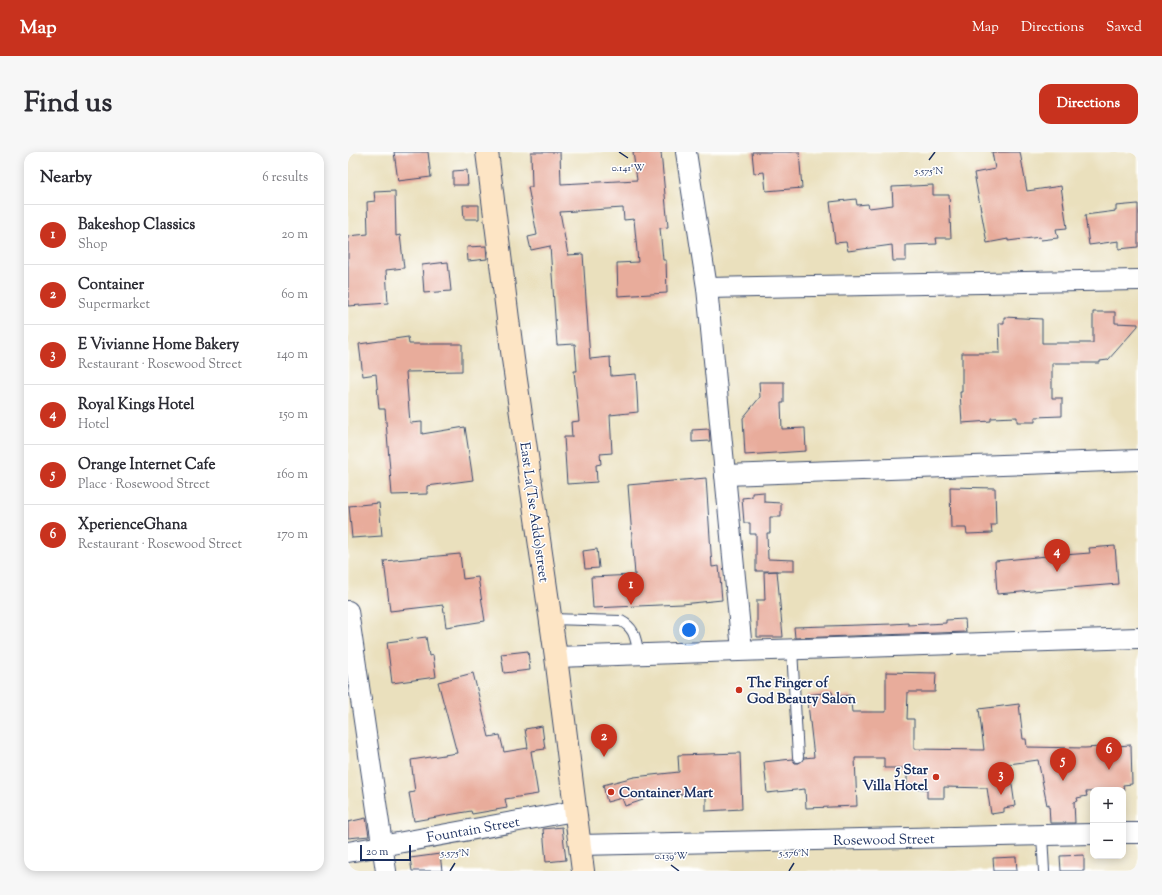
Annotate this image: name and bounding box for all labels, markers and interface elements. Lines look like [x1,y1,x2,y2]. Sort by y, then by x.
text: Map [20,15,57,42]
text: Map [972,18,999,38]
text: Directions [1021,18,1084,38]
text: Saved [1106,18,1142,38]
text: Find us [24,84,112,124]
button: Directions [1039,84,1138,124]
text: 0.141°W [611,161,645,176]
text: 5.575°N [914,164,943,179]
text: Nearby [40,166,92,190]
text: 6 results [262,169,308,187]
text: Bakeshop Classics [78,215,195,236]
text: 1 [51,226,55,244]
text: 20 m [282,226,308,244]
text: Shop [78,236,107,254]
text: Container [78,275,144,296]
text: 2 [50,286,56,304]
text: 60 m [281,286,308,304]
text: Supermarket [78,296,150,314]
text: E Vivianne Home Bakery [78,335,239,356]
text: 3 [50,346,56,364]
text: 140 m [277,346,308,364]
text: Restaurant · Rosewood Street [78,356,242,374]
text: Royal Kings Hotel [78,395,194,416]
text: 4 [50,406,56,424]
text: 150 m [279,406,308,424]
text: Hotel [78,416,109,434]
street label: East La(Tse Addo)street [513,441,553,584]
text: Orange Internet Cafe [78,455,215,476]
text: 5 [51,466,55,484]
text: 160 m [277,466,308,484]
text: Place · Rosewood Street [78,476,210,494]
text: XperienceGhana [78,515,188,536]
text: 6 [50,526,56,544]
text: 170 m [277,526,308,544]
text: Restaurant · Rosewood Street [78,536,242,554]
pin: 4 [1044,539,1070,572]
pin: 1 [618,572,644,605]
your location [679,620,699,640]
place label: The Finger of God Beauty Salon [747,674,857,710]
marker: The Finger of God Beauty Salon [734,685,744,695]
pin: 2 [591,724,617,757]
pin: 6 [1096,737,1122,770]
pin: 5 [1050,748,1076,781]
place label: 5 Star Villa Hotel [862,761,929,797]
pin: 3 [988,762,1014,795]
marker: 5 Star Villa Hotel [931,772,941,782]
place label: Container Mart [619,784,713,804]
marker: Container Mart [606,787,616,797]
map controls [1090,787,1126,859]
button: + [1090,787,1126,823]
street label: Fountain Street [425,813,522,849]
button: − [1090,823,1126,859]
street label: Rosewood Street [833,830,935,852]
scale bar [360,843,411,862]
text: 20 m [366,844,388,860]
text: 5.575°N [440,846,469,861]
text: 5.576°N [778,846,809,861]
text: 0.139°W [654,849,688,864]

